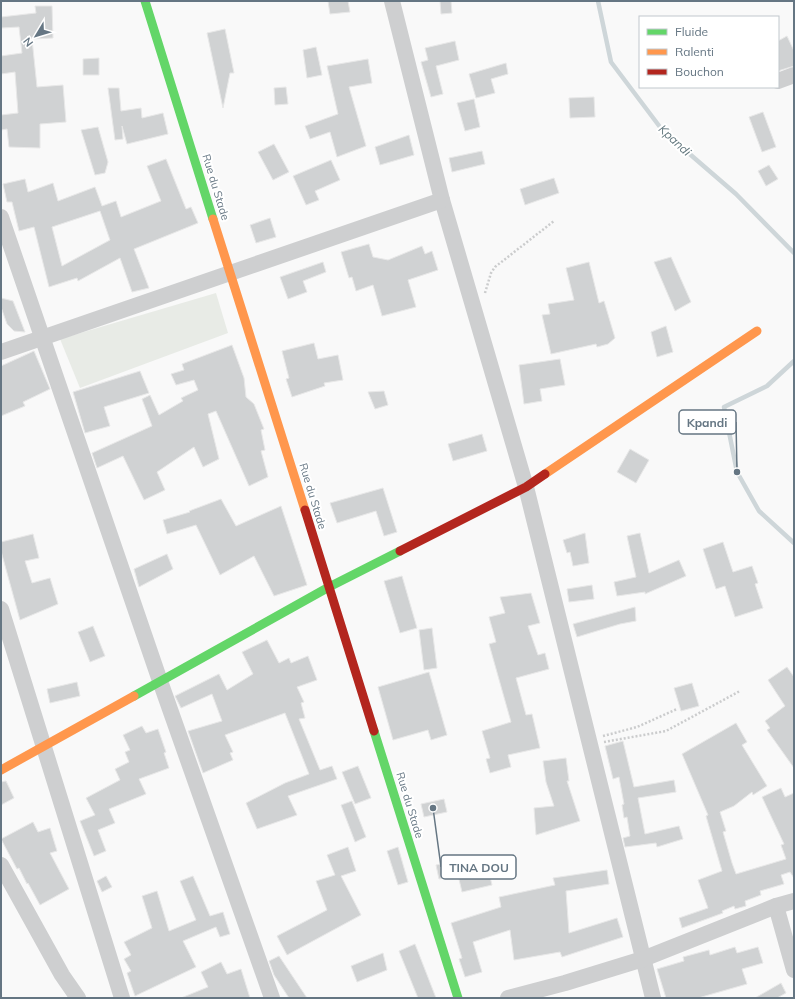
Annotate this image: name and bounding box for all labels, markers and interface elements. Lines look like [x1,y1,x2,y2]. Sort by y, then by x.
north arrow [16,16,56,56]
legend [639,16,779,88]
text: Fluide [675,24,708,39]
text: N [20,35,36,50]
text: Ralenti [675,44,714,59]
text: Bouchon [675,64,724,79]
water label: Kpandi [656,121,695,159]
street label: Rue du Stade [199,152,233,222]
callout: Kpandi [679,410,736,434]
text: Kpandi [687,415,727,430]
street label: Rue du Stade [296,461,330,531]
street label: Rue du Stade [393,770,427,840]
callout: TINA DOU [441,855,516,879]
text: TINA DOU [449,860,509,875]

